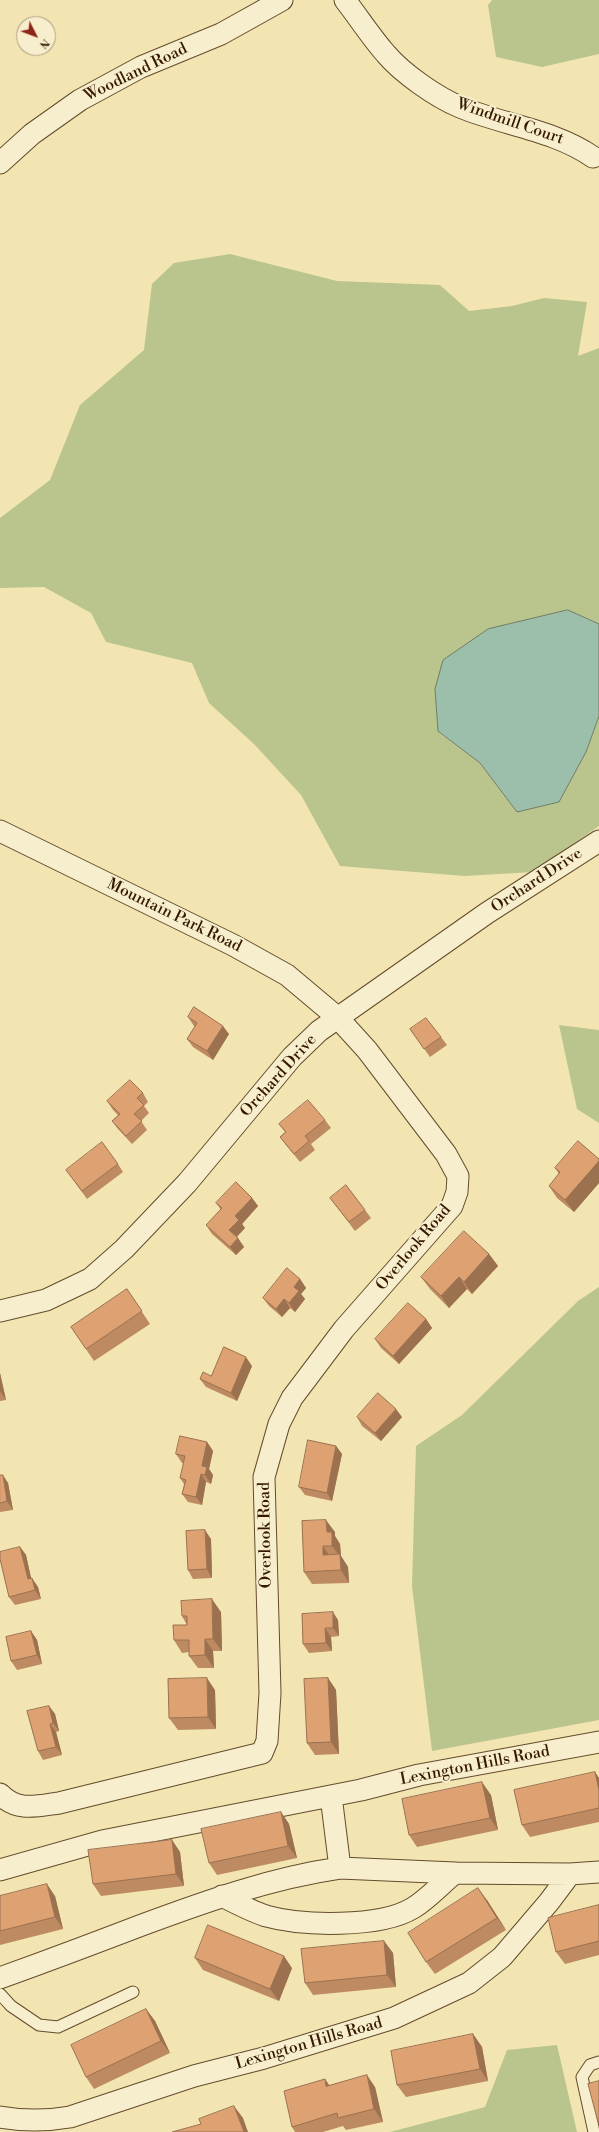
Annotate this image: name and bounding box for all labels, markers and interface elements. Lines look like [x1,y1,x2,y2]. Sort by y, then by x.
north arrow [16,16,56,56]
text: N [36,35,52,51]
street label: Woodland Road [81,40,191,106]
street label: Windmill Court [454,95,566,149]
street label: Orchard Drive [488,844,586,918]
street label: Mountain Park Road [103,875,245,957]
street label: Orchard Drive [237,1031,321,1121]
street label: Overlook Road [372,1201,456,1295]
street label: Overlook Road [255,1482,277,1588]
street label: Lexington Hills Road [399,1742,551,1790]
street label: Lexington Hills Road [233,2014,385,2074]

